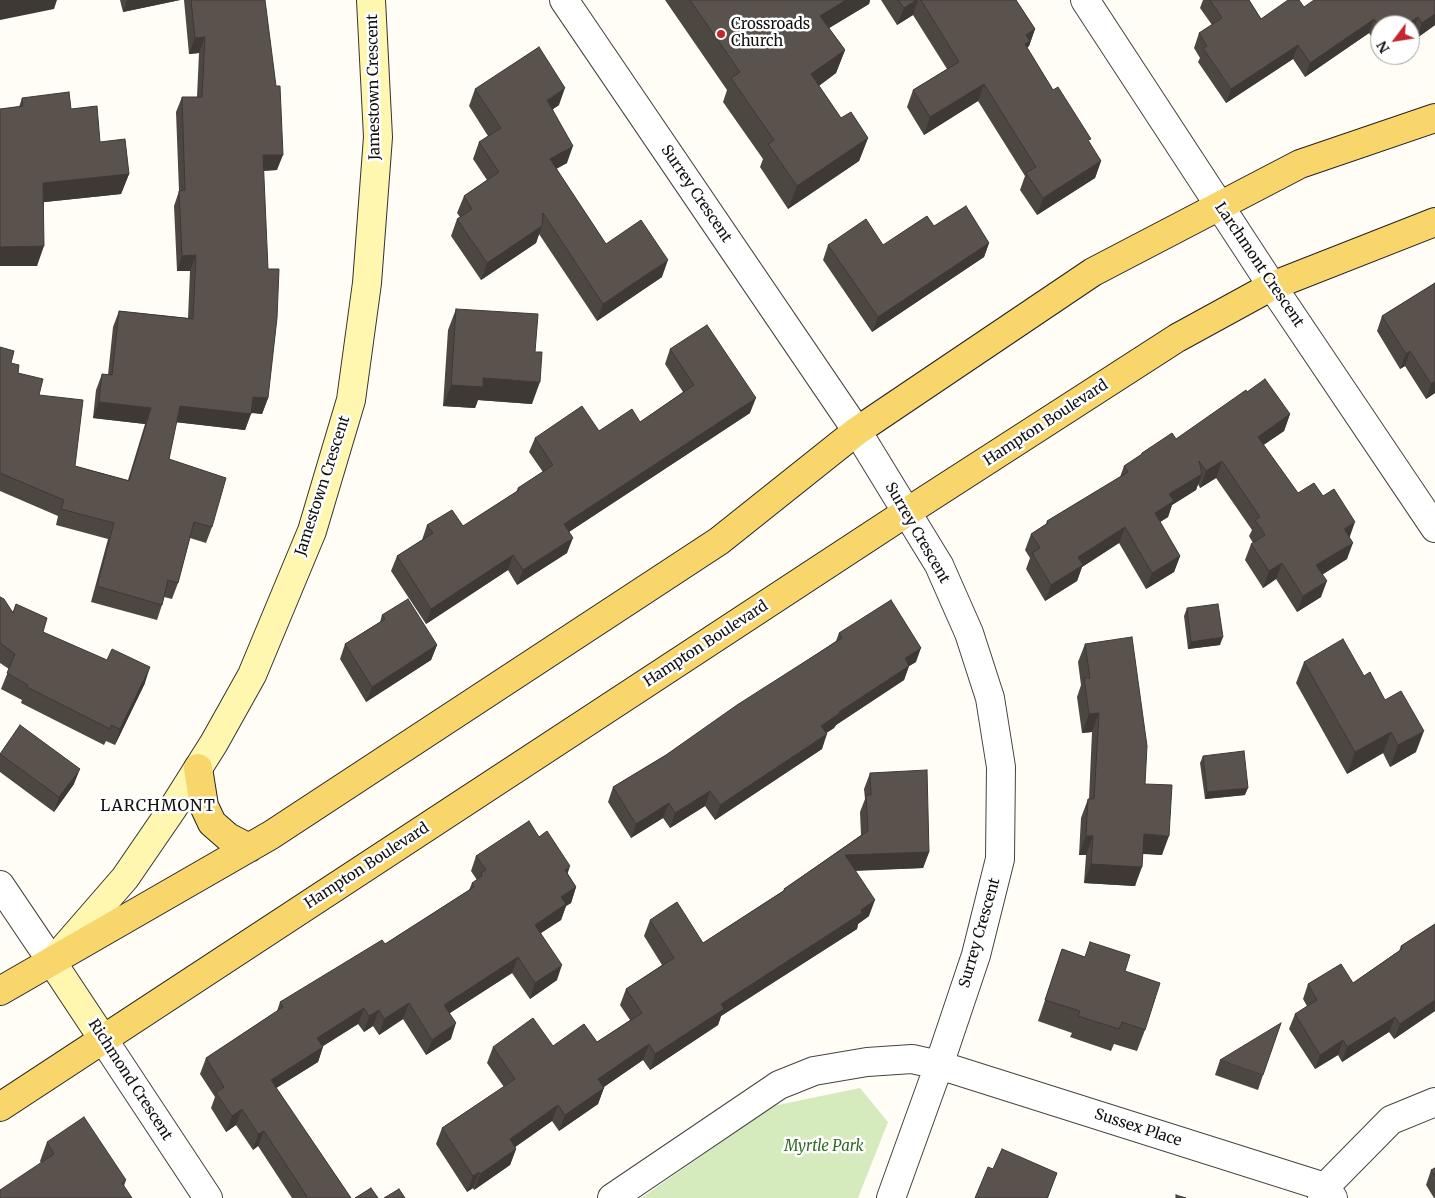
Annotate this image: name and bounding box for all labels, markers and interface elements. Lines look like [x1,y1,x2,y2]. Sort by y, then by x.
street label: Jamestown Crescent [364,14,384,160]
north arrow [1370,15,1420,65]
place label: Crossroads Church [731,16,810,51]
marker: Crossroads Church [715,28,727,40]
text: N [1372,38,1394,57]
street label: Surrey Crescent [657,142,735,246]
street label: Larchmont Crescent [1211,199,1307,331]
street label: Hampton Boulevard [980,376,1112,470]
street label: Jamestown Crescent [292,414,354,558]
street label: Surrey Crescent [881,479,953,587]
street label: Hampton Boulevard [640,597,772,691]
district label: LARCHMONT [99,796,217,816]
street label: Hampton Boulevard [301,819,433,913]
street label: Surrey Crescent [956,876,1004,990]
street label: Richmond Crescent [84,1016,176,1144]
street label: Sussex Place [1092,1105,1184,1151]
park label: Myrtle Park [784,1138,864,1156]

